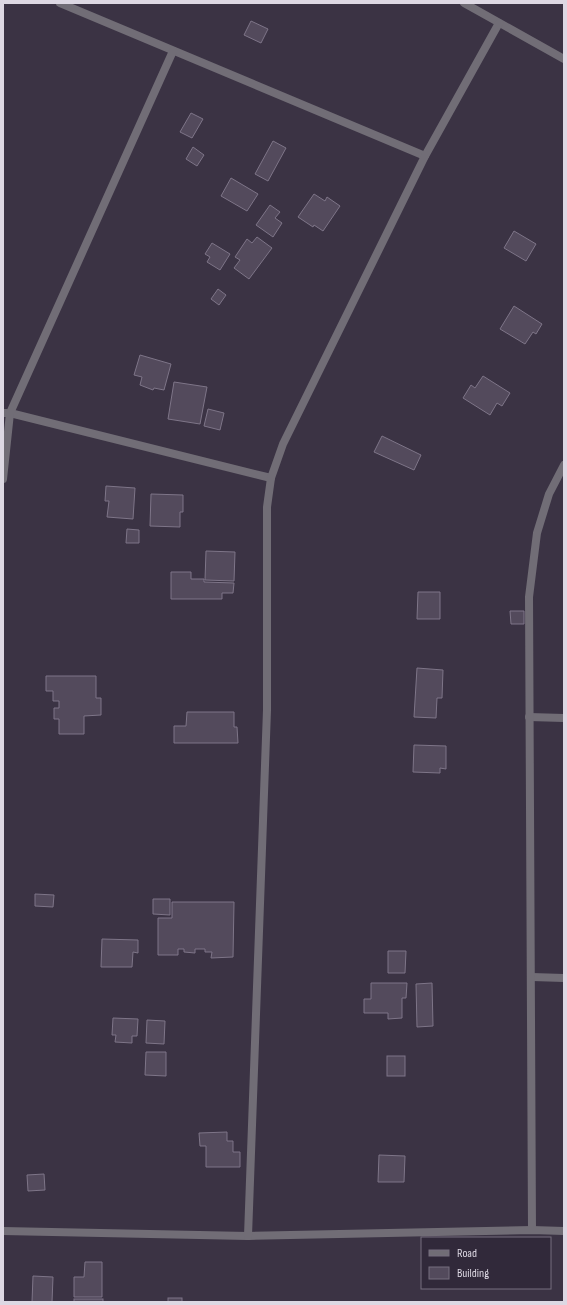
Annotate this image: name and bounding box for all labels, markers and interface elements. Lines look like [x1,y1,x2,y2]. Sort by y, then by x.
legend [421,1237,551,1289]
text: Road [457,1246,477,1261]
text: Building [457,1266,489,1281]

